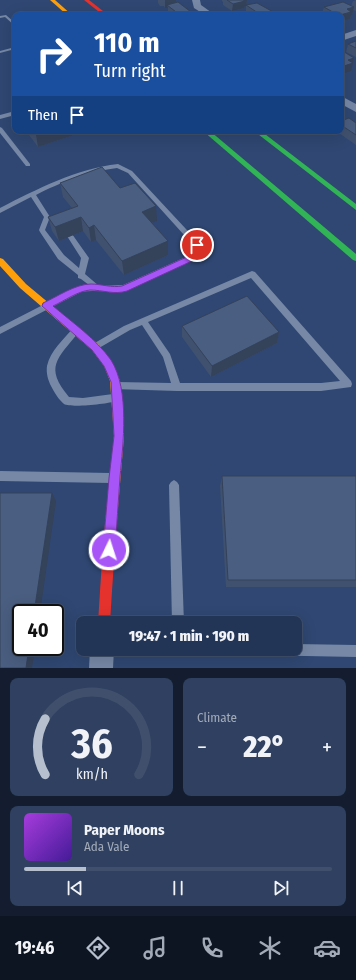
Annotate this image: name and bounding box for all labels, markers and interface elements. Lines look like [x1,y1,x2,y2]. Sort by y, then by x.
text: 110 m [94,26,160,59]
icon: right [28,28,80,80]
text: Turn right [94,60,166,82]
icon: arrive [66,104,88,126]
text: Then [28,106,58,124]
pin [180,228,214,262]
icon: arrive [186,234,208,256]
position arrow [88,529,130,571]
speed limit sign: 40 [12,604,64,656]
text: 19:47 · 1 min · 190 m [129,627,249,645]
text: Climate [197,710,237,725]
text: 36 [70,719,112,769]
text: 22° [243,729,286,765]
text: − [197,734,207,761]
text: + [322,734,332,761]
text: km/h [76,766,107,783]
text: Paper Moons [84,821,165,839]
text: Ada Vale [84,839,129,854]
icon: previous [64,877,86,899]
icon: pause [167,877,189,899]
icon: next [270,877,292,899]
icon: directions [84,934,112,962]
icon: music [141,934,169,962]
icon: phone [198,934,226,962]
icon: climate [256,934,284,962]
icon: car [313,934,341,962]
text: 19:46 [15,937,54,959]

